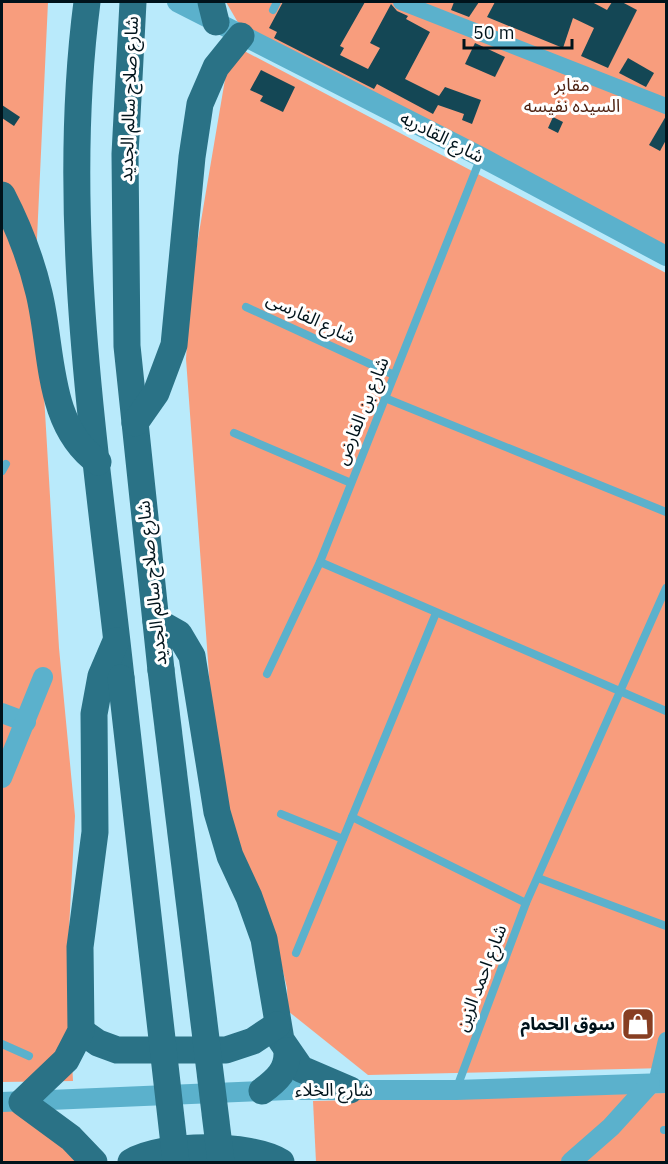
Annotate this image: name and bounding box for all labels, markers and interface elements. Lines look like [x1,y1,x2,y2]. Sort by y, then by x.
scale bar [464,12,572,50]
street label: شارع صلاح سالم الجديد [114,16,146,182]
text: 50 m [473,21,515,44]
park label: مقابر السيده نفيسه [524,73,620,117]
street label: شارع القادريه [395,106,488,170]
street label: شارع الفارسى [262,287,360,351]
street label: شارع بن الفارض [329,354,396,469]
street label: شارع صلاح سالم الجديد [131,499,175,667]
street label: شارع احمد الزين [450,921,514,1036]
shop icon: سوق الحمام [620,1006,656,1042]
place label: سوق الحمام [520,1012,615,1037]
street label: شارع الخلاء [295,1078,373,1104]

